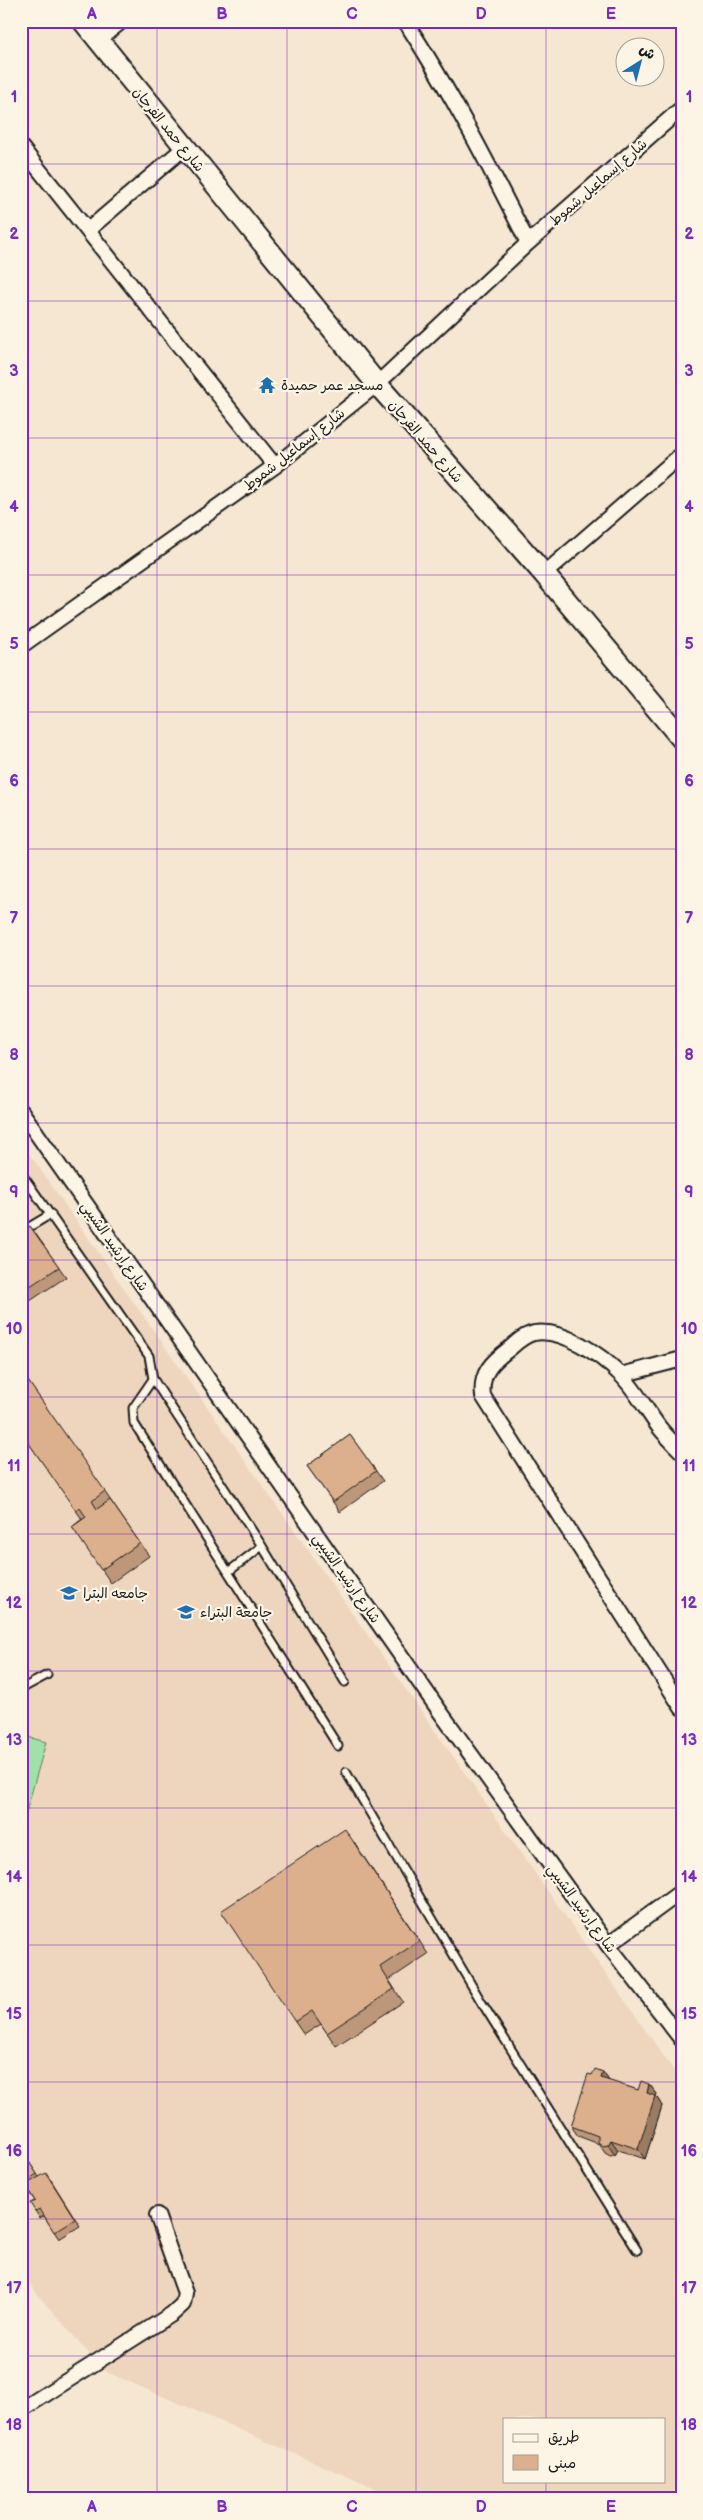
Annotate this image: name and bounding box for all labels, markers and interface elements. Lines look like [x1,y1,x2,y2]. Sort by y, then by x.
text: A [86,5,97,24]
text: B [216,5,228,24]
text: C [346,5,358,24]
text: D [475,5,487,24]
text: E [606,5,616,24]
north arrow [616,38,666,88]
text: ش [636,40,659,63]
street label: شارع حمد الفرحان [128,83,208,176]
text: 1 [11,88,17,107]
text: 1 [686,88,692,107]
street label: شارع إسماعيل شموط [546,135,651,230]
text: 2 [9,225,19,244]
text: 2 [684,225,694,244]
text: 3 [9,362,19,381]
text: 3 [684,362,694,381]
temple icon: مسجد عمر حميدة [257,375,277,395]
place label: مسجد عمر حميدة [281,377,383,394]
street label: شارع حمد الفرحان [384,396,466,487]
street label: شارع إسماعيل شموط [240,405,349,495]
text: 4 [9,498,19,517]
text: 4 [684,498,694,517]
text: 5 [9,635,19,654]
text: 5 [684,635,694,654]
text: 6 [9,772,19,791]
text: 6 [684,772,694,791]
text: 7 [10,909,19,928]
text: 7 [685,909,694,928]
text: 8 [9,1046,19,1065]
text: 8 [684,1046,694,1065]
text: 9 [9,1183,19,1202]
text: 9 [684,1183,694,1202]
street label: شارع ارشيد الشيبي [74,1198,152,1297]
text: 10 [6,1320,22,1339]
text: 10 [681,1320,697,1339]
text: 11 [7,1457,21,1476]
text: 11 [682,1457,696,1476]
street label: شارع ارشيد الشيبي [306,1530,384,1629]
school or university icon: جامعه البترا [59,1583,79,1603]
place label: جامعه البترا [83,1585,148,1602]
text: 12 [6,1594,23,1613]
text: 12 [681,1594,698,1613]
school or university icon: جامعة البتراء [176,1602,196,1622]
place label: جامعة البتراء [200,1604,272,1621]
text: 13 [6,1731,22,1750]
text: 13 [681,1731,697,1750]
street label: شارع ارشيد الشيبي [540,1860,620,1958]
text: 14 [6,1868,23,1887]
text: 14 [681,1868,698,1887]
text: 15 [6,2005,22,2024]
text: 15 [681,2005,697,2024]
text: 16 [6,2142,23,2161]
text: 16 [681,2142,698,2161]
text: 17 [6,2279,22,2298]
text: 17 [681,2279,697,2298]
text: 18 [6,2416,22,2435]
text: 18 [681,2416,697,2435]
legend [503,2418,666,2482]
text: طريق [548,2428,580,2447]
text: مبنى [548,2454,576,2473]
text: A [86,2498,97,2517]
text: B [216,2498,228,2517]
text: C [346,2498,358,2517]
text: D [475,2498,487,2517]
text: E [606,2498,616,2517]

